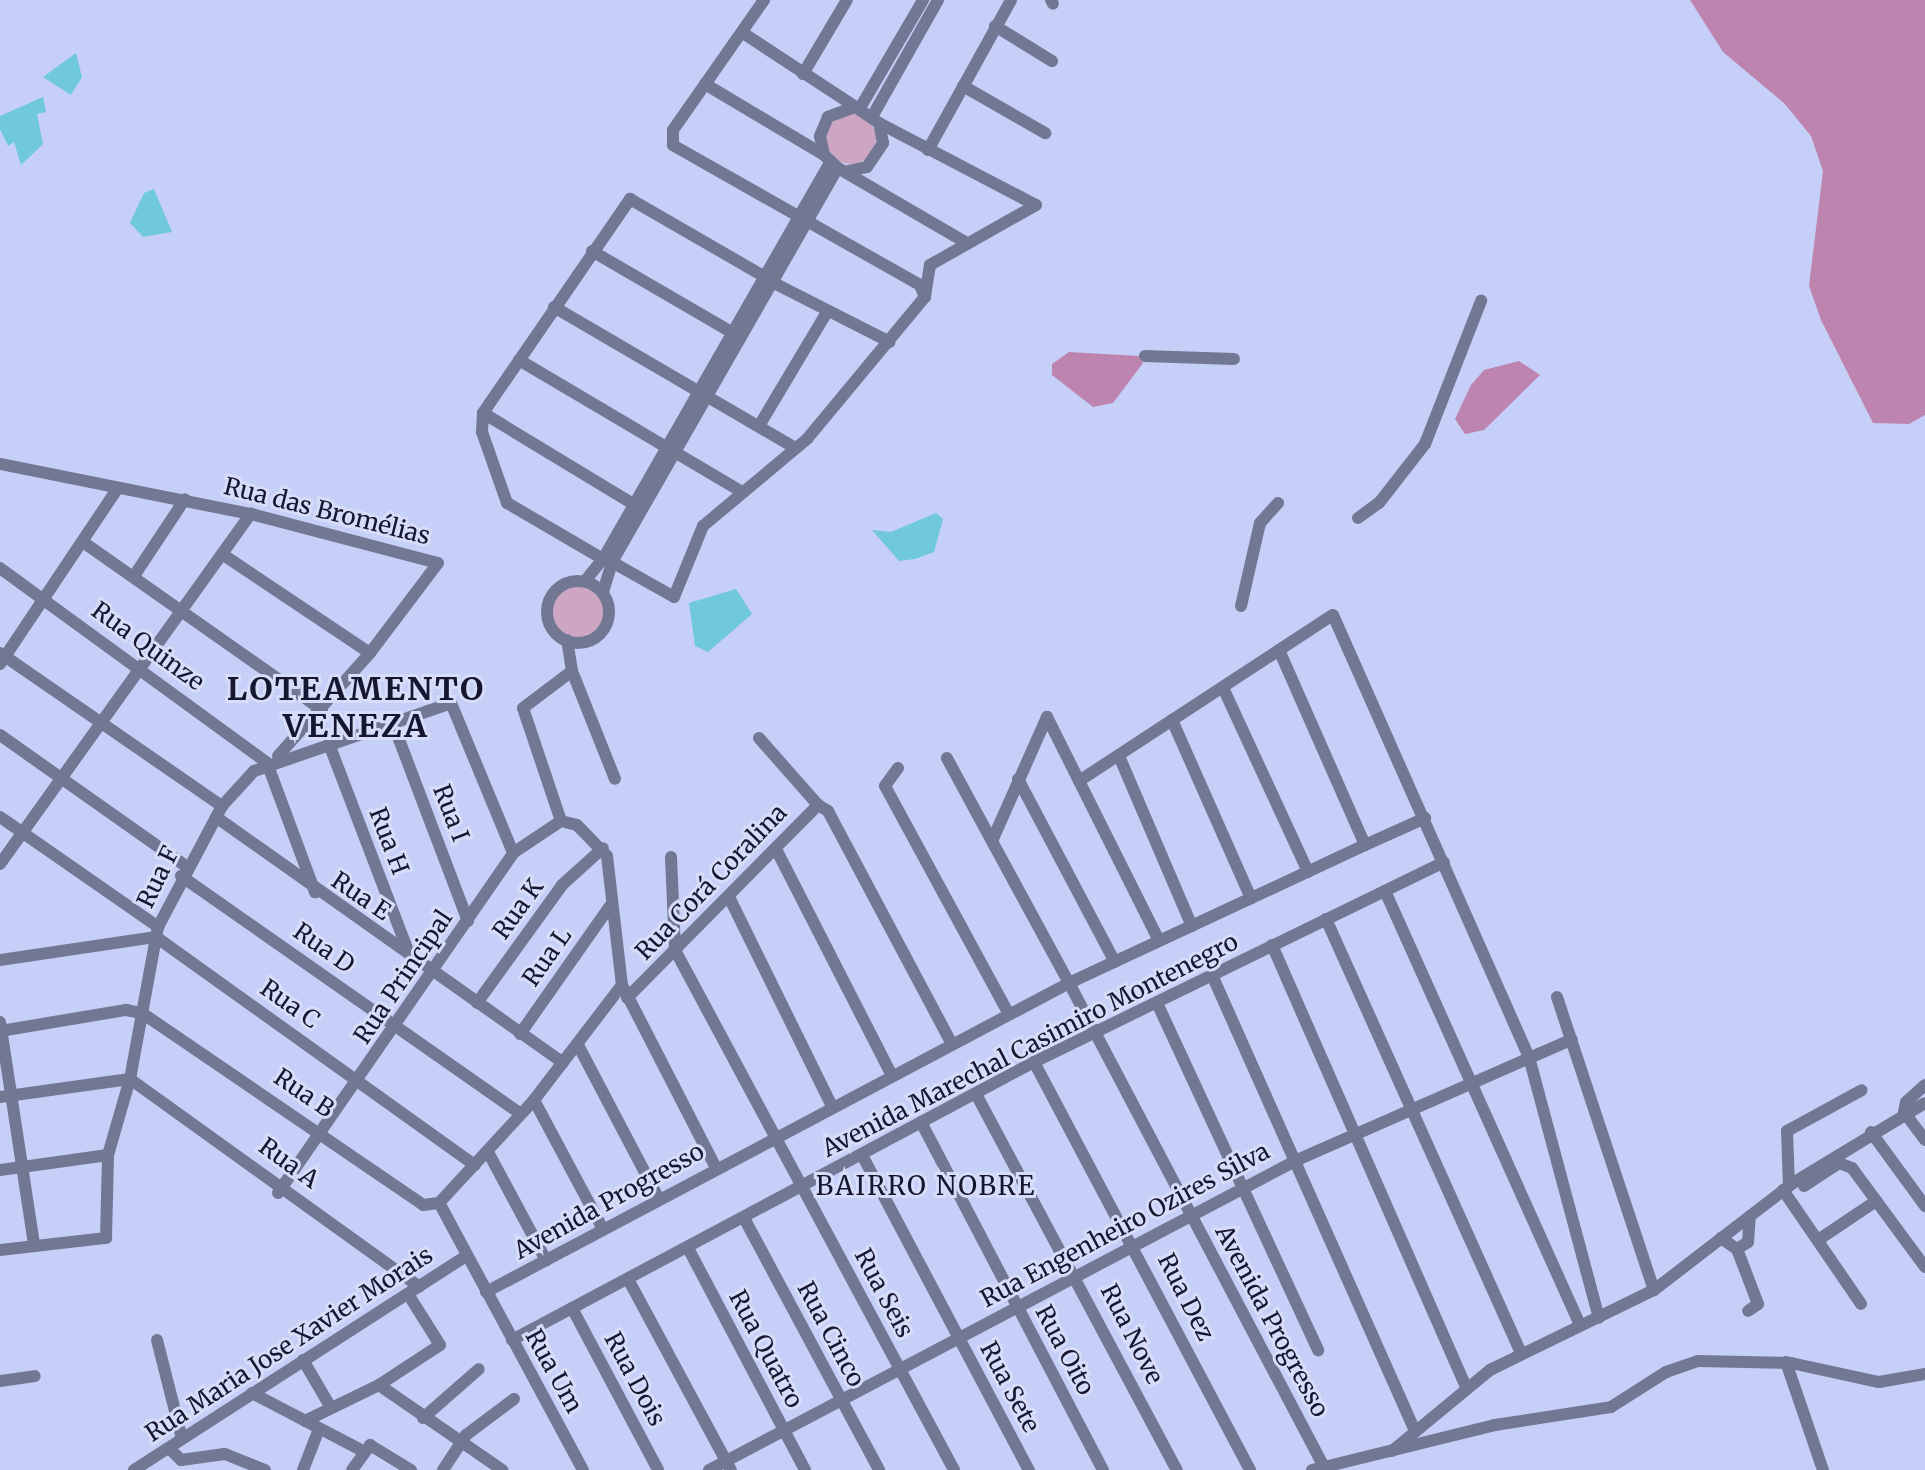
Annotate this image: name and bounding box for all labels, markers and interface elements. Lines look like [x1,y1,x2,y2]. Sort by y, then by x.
street label: Rua das Bromélias [221,471,433,551]
street label: Rua Quinze [86,596,210,696]
district label: LOTEAMENTO VENEZA [227,671,485,746]
street label: Rua I [427,780,475,846]
street label: Rua Corá Coralina [629,798,793,966]
street label: Rua H [363,804,415,878]
street label: Rua F [131,842,185,912]
street label: Rua E [326,866,396,926]
street label: Rua K [487,873,549,945]
street label: Rua Principal [348,905,458,1049]
street label: Rua D [288,917,360,979]
street label: Rua L [517,922,577,992]
street label: Avenida Marechal Casimiro Montenegro [817,927,1243,1163]
street label: Rua C [255,973,325,1035]
street label: Rua B [269,1063,339,1123]
street label: Rua A [253,1132,325,1194]
street label: Rua Engenheiro Ozires Silva [976,1136,1274,1314]
street label: Avenida Progresso [509,1137,709,1265]
district label: BAIRRO NOBRE [816,1170,1036,1202]
street label: Avenida Progresso [1209,1220,1335,1422]
street label: Rua Maria Jose Xavier Morais [140,1240,438,1448]
street label: Rua Seis [849,1244,919,1342]
street label: Rua Dez [1152,1249,1220,1345]
street label: Rua Cinco [791,1277,871,1391]
street label: Rua Nove [1095,1279,1169,1389]
street label: Rua Quatro [723,1285,809,1413]
street label: Rua Oito [1029,1300,1101,1400]
street label: Rua Um [519,1324,589,1418]
street label: Rua Dois [598,1327,672,1431]
street label: Rua Sete [974,1337,1046,1437]

